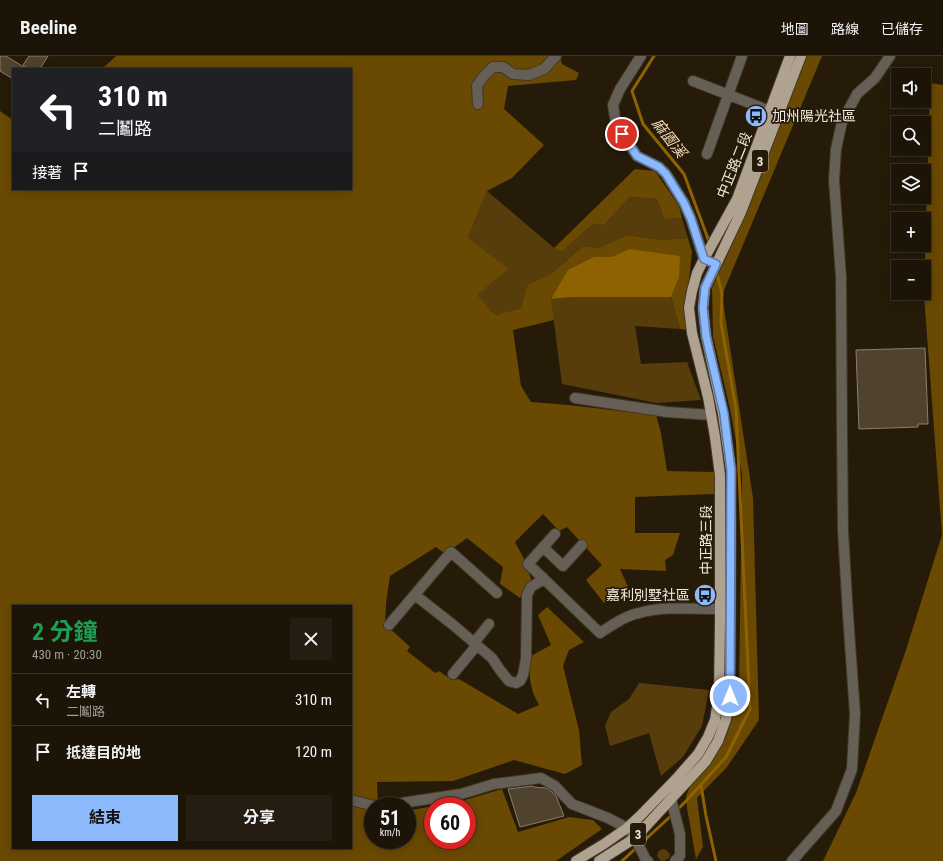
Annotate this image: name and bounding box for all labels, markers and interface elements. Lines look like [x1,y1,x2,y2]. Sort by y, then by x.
text: Beeline [20,16,77,39]
text: 地圖 [781,21,809,37]
text: 路線 [831,21,859,37]
text: 已儲存 [881,21,923,37]
map controls [891,68,931,300]
button: sound [891,68,931,108]
text: 310 m [98,80,168,113]
icon: left [32,84,84,136]
bus stop icon: 加州陽光社區 [743,103,769,129]
place label: 加州陽光社區 [772,108,856,124]
water label: 麻園溪 [648,115,691,163]
button: search [891,116,931,156]
pin [605,117,639,151]
text: 二鬮路 [98,118,152,139]
icon: arrive [611,123,633,145]
street label: 中正路二段 [713,130,755,200]
road number: 3 [752,150,768,172]
icon: arrive [70,160,92,182]
text: 接著 [32,164,62,182]
button: layers [891,164,931,204]
button: + [891,212,931,252]
button: − [891,260,931,300]
street label: 中正路三段 [698,505,714,575]
bus stop icon: 嘉利別墅社區 [692,582,718,608]
place label: 嘉利別墅社區 [606,587,690,603]
text: 2 分鐘 [32,618,98,646]
button: close [290,618,332,660]
text: 430 m · 20:30 [32,647,102,662]
position arrow [709,675,751,717]
text: 左轉 [66,683,96,701]
icon: left [32,689,54,711]
text: 310 m [295,691,332,709]
text: 二鬮路 [66,704,105,719]
icon: arrive [32,741,54,763]
text: 120 m [295,743,332,761]
text: 抵達目的地 [66,744,141,762]
button: 結束 [32,795,178,841]
button: 分享 [186,795,332,841]
speed limit sign: 60 [424,797,476,849]
text: 51 [380,806,400,830]
road number: 3 [630,823,646,845]
text: km/h [380,827,400,838]

